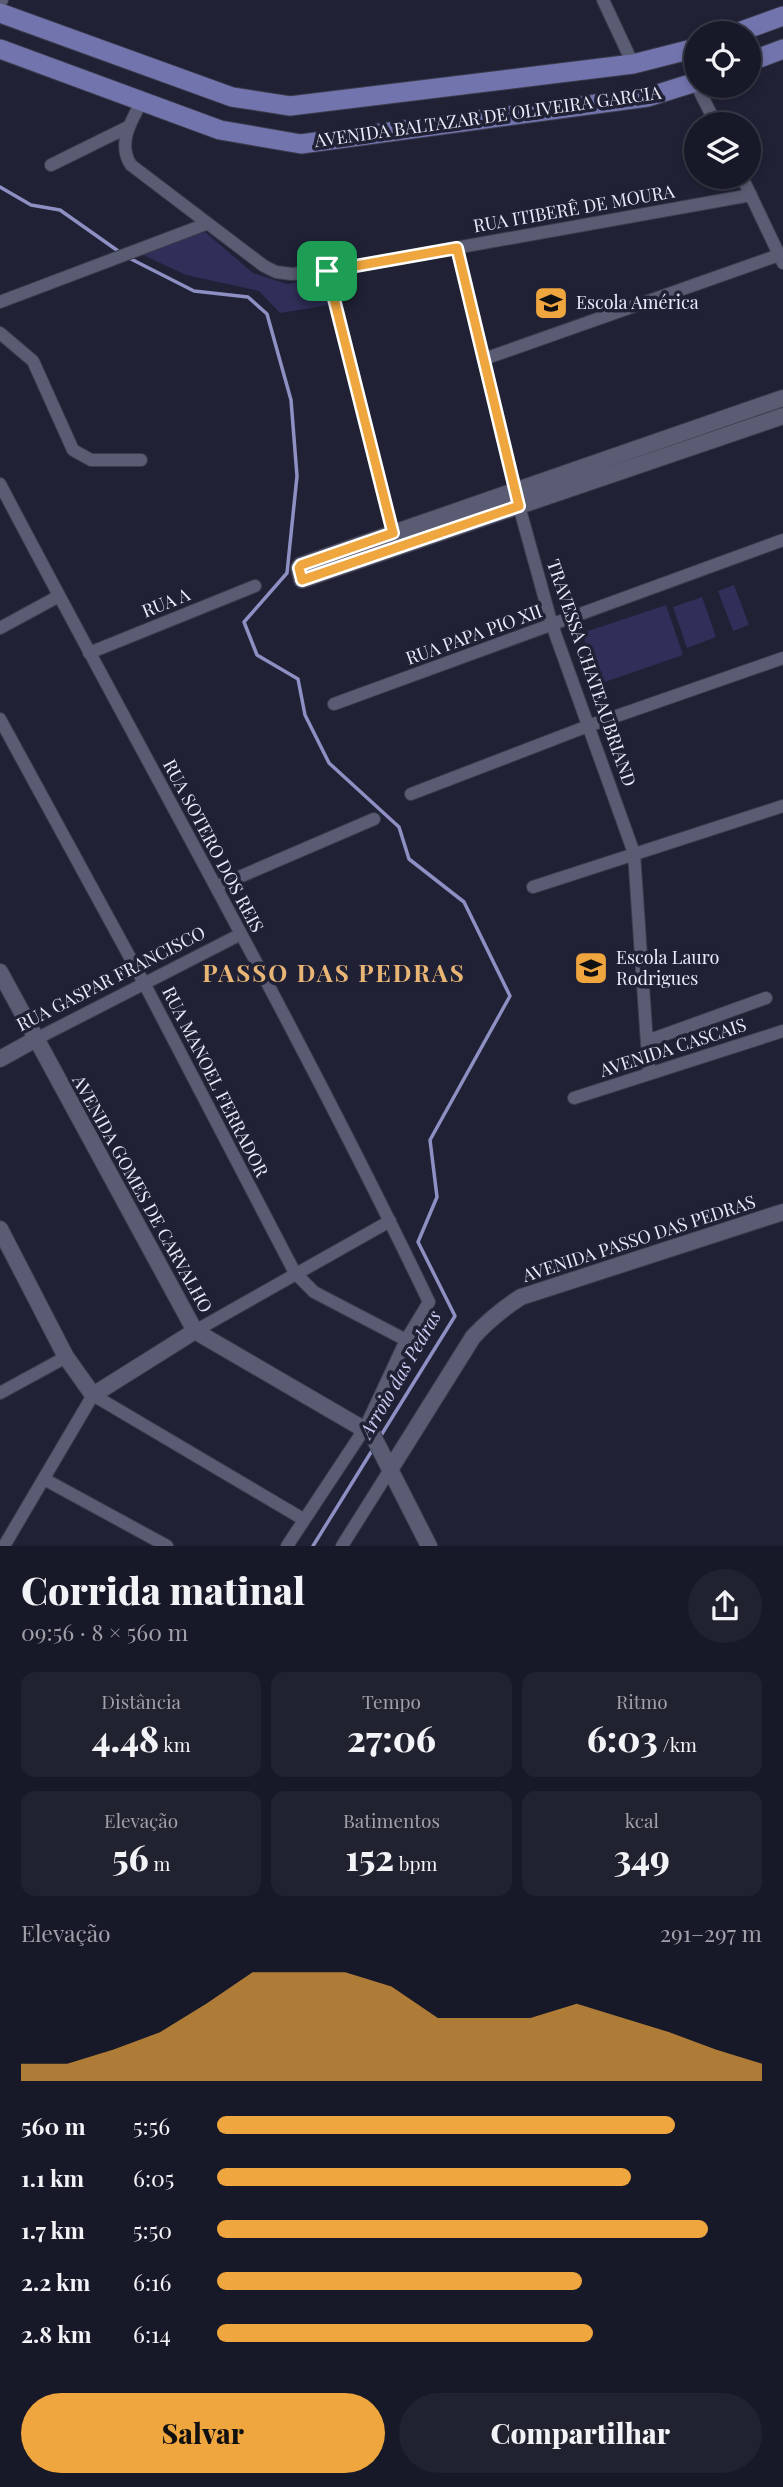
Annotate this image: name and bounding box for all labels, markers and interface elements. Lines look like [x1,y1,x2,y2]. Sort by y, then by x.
map controls [684,21,761,189]
button: locate [684,21,761,98]
street label: AVENIDA BALTAZAR DE OLIVEIRA GARCIA [312,80,663,152]
button: layers [684,112,761,189]
street label: RUA ITIBERÊ DE MOURA [471,178,677,238]
pin [297,241,357,301]
icon: arrive [308,252,346,290]
school or university icon: Escola América [532,284,570,322]
place label: Escola América [576,290,699,314]
street label: TRAVESSA CHATEAUBRIAND [542,556,642,789]
street label: RUA A [138,581,194,623]
street label: RUA PAPA PIO XII [402,598,545,670]
street label: RUA SOTERO DOS REIS [158,755,270,936]
street label: RUA GASPAR FRANCISCO [12,920,209,1036]
place label: Escola Lauro Rodrigues [616,945,719,990]
school or university icon: Escola Lauro Rodrigues [572,949,610,987]
district label: PASSO DAS PEDRAS [202,956,466,988]
street label: RUA MANOEL FERRADOR [157,982,275,1181]
street label: AVENIDA CASCAIS [595,1012,749,1082]
street label: AVENIDA GOMES DE CARVALHO [67,1070,218,1317]
street label: AVENIDA PASSO DAS PEDRAS [518,1189,758,1287]
water label: Arroio das Pedras [351,1305,446,1444]
text: Corrida matinal [21,1564,305,1615]
button: share [688,1569,762,1643]
text: 09:56 · 8 × 560 m [21,1616,188,1647]
text: Distância [101,1688,181,1714]
text: Tempo [362,1688,421,1714]
text: Ritmo [616,1688,668,1714]
text: 4.48 [92,1714,159,1761]
text: 27:06 [347,1714,436,1761]
text: 6:03 [587,1714,658,1761]
text: km [159,1731,191,1757]
text: /km [658,1731,697,1757]
text: Elevação [104,1807,178,1833]
text: Batimentos [343,1807,440,1833]
text: kcal [625,1807,659,1833]
text: 56 [112,1833,149,1880]
text: 152 [346,1833,394,1880]
text: 349 [614,1833,670,1880]
text: m [149,1850,170,1876]
text: bpm [394,1850,437,1876]
text: Elevação [21,1917,111,1948]
text: 291–297 m [660,1917,762,1948]
text: 560 m [21,2110,85,2141]
text: 5:56 [133,2110,170,2141]
text: 1.1 km [21,2162,84,2193]
text: 6:05 [133,2162,174,2193]
text: 1.7 km [21,2214,85,2245]
text: 5:50 [133,2214,172,2245]
text: 2.2 km [21,2266,90,2297]
text: 6:16 [133,2266,171,2297]
text: 2.8 km [21,2318,92,2349]
text: 6:14 [133,2318,171,2349]
button: Salvar [21,2393,385,2473]
button: Compartilhar [399,2393,762,2473]

